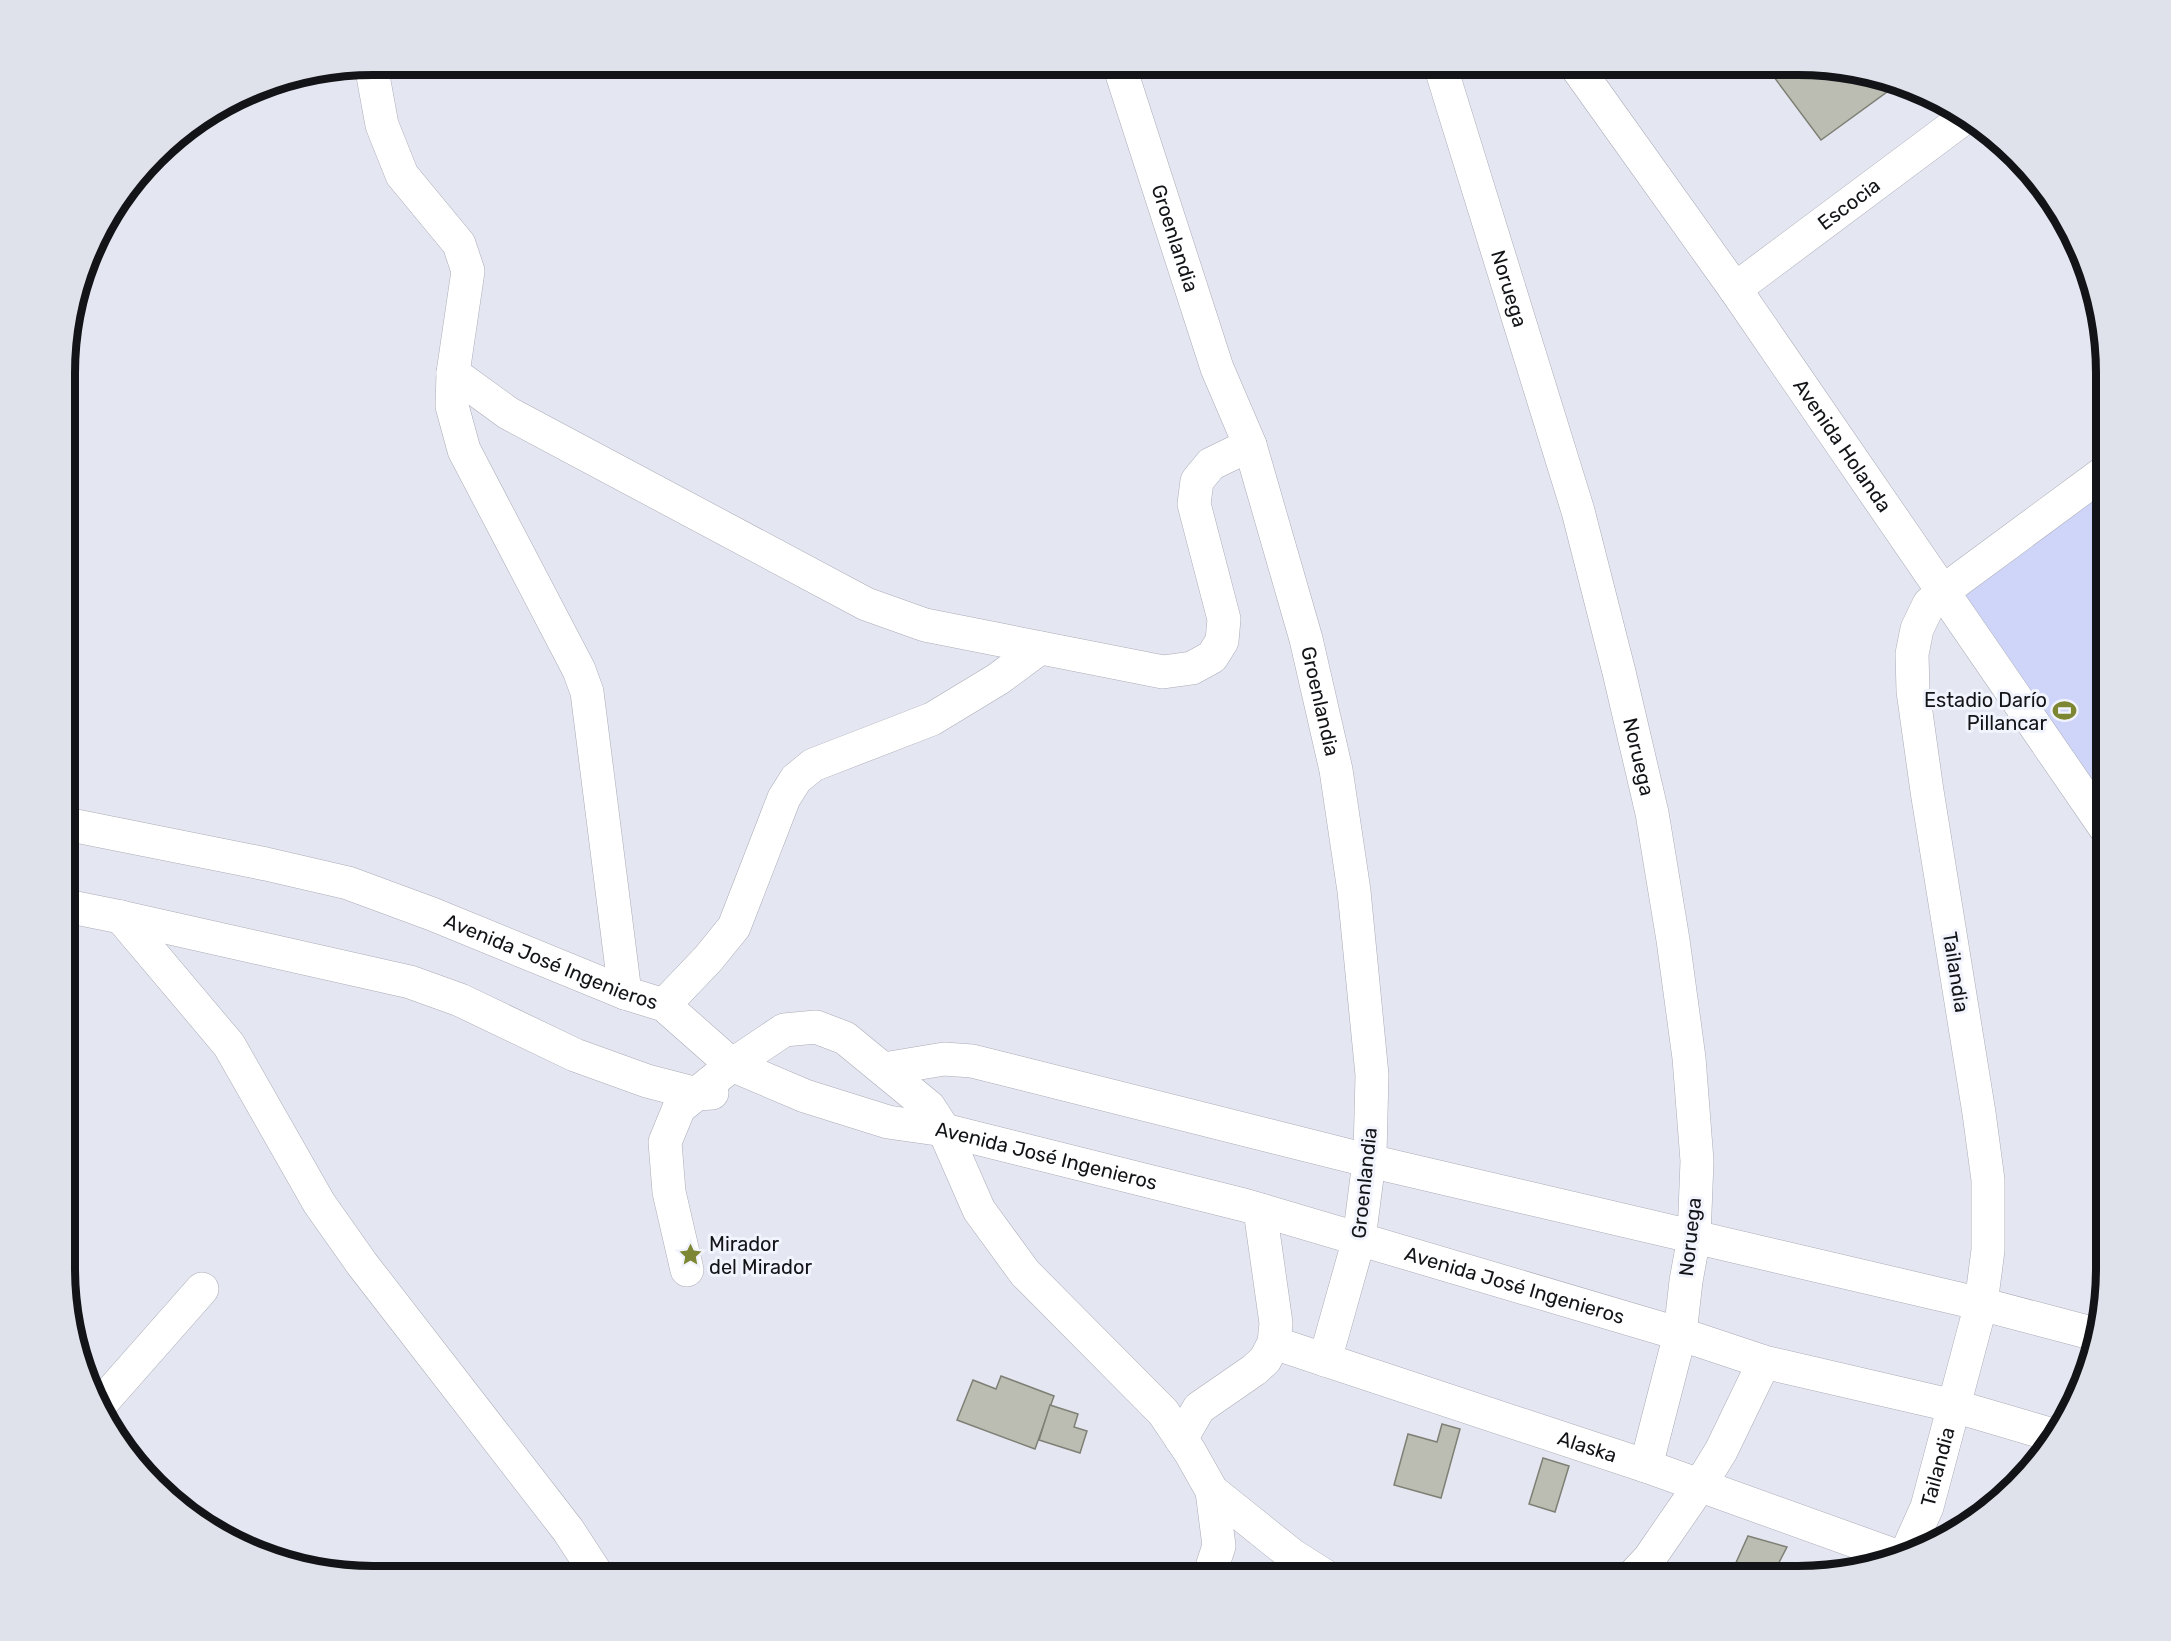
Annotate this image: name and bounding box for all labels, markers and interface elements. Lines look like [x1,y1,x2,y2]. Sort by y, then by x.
street label: Escocia [1813,173,1885,235]
street label: Groenlandia [1146,181,1204,295]
street label: Noruega [1486,247,1532,330]
street label: Avenida Holanda [1788,374,1897,517]
street label: Groenlandia [1296,644,1344,758]
place label: Estadio Darío Pillancar [1924,688,2047,735]
sports icon: Estadio Darío Pillancar [2052,698,2078,724]
street label: Noruega [1618,715,1660,798]
street label: Avenida José Ingenieros [441,908,661,1014]
street label: Tailandia [1938,930,1974,1014]
street label: Avenida José Ingenieros [934,1117,1160,1195]
street label: Groenlandia [1346,1126,1382,1240]
street label: Noruega [1674,1196,1706,1278]
place label: Mirador del Mirador [709,1232,812,1279]
street label: Avenida José Ingenieros [1402,1241,1627,1329]
place icon: Mirador del Mirador [678,1242,704,1268]
street label: Tailandia [1916,1424,1960,1509]
street label: Alaska [1555,1426,1620,1468]

